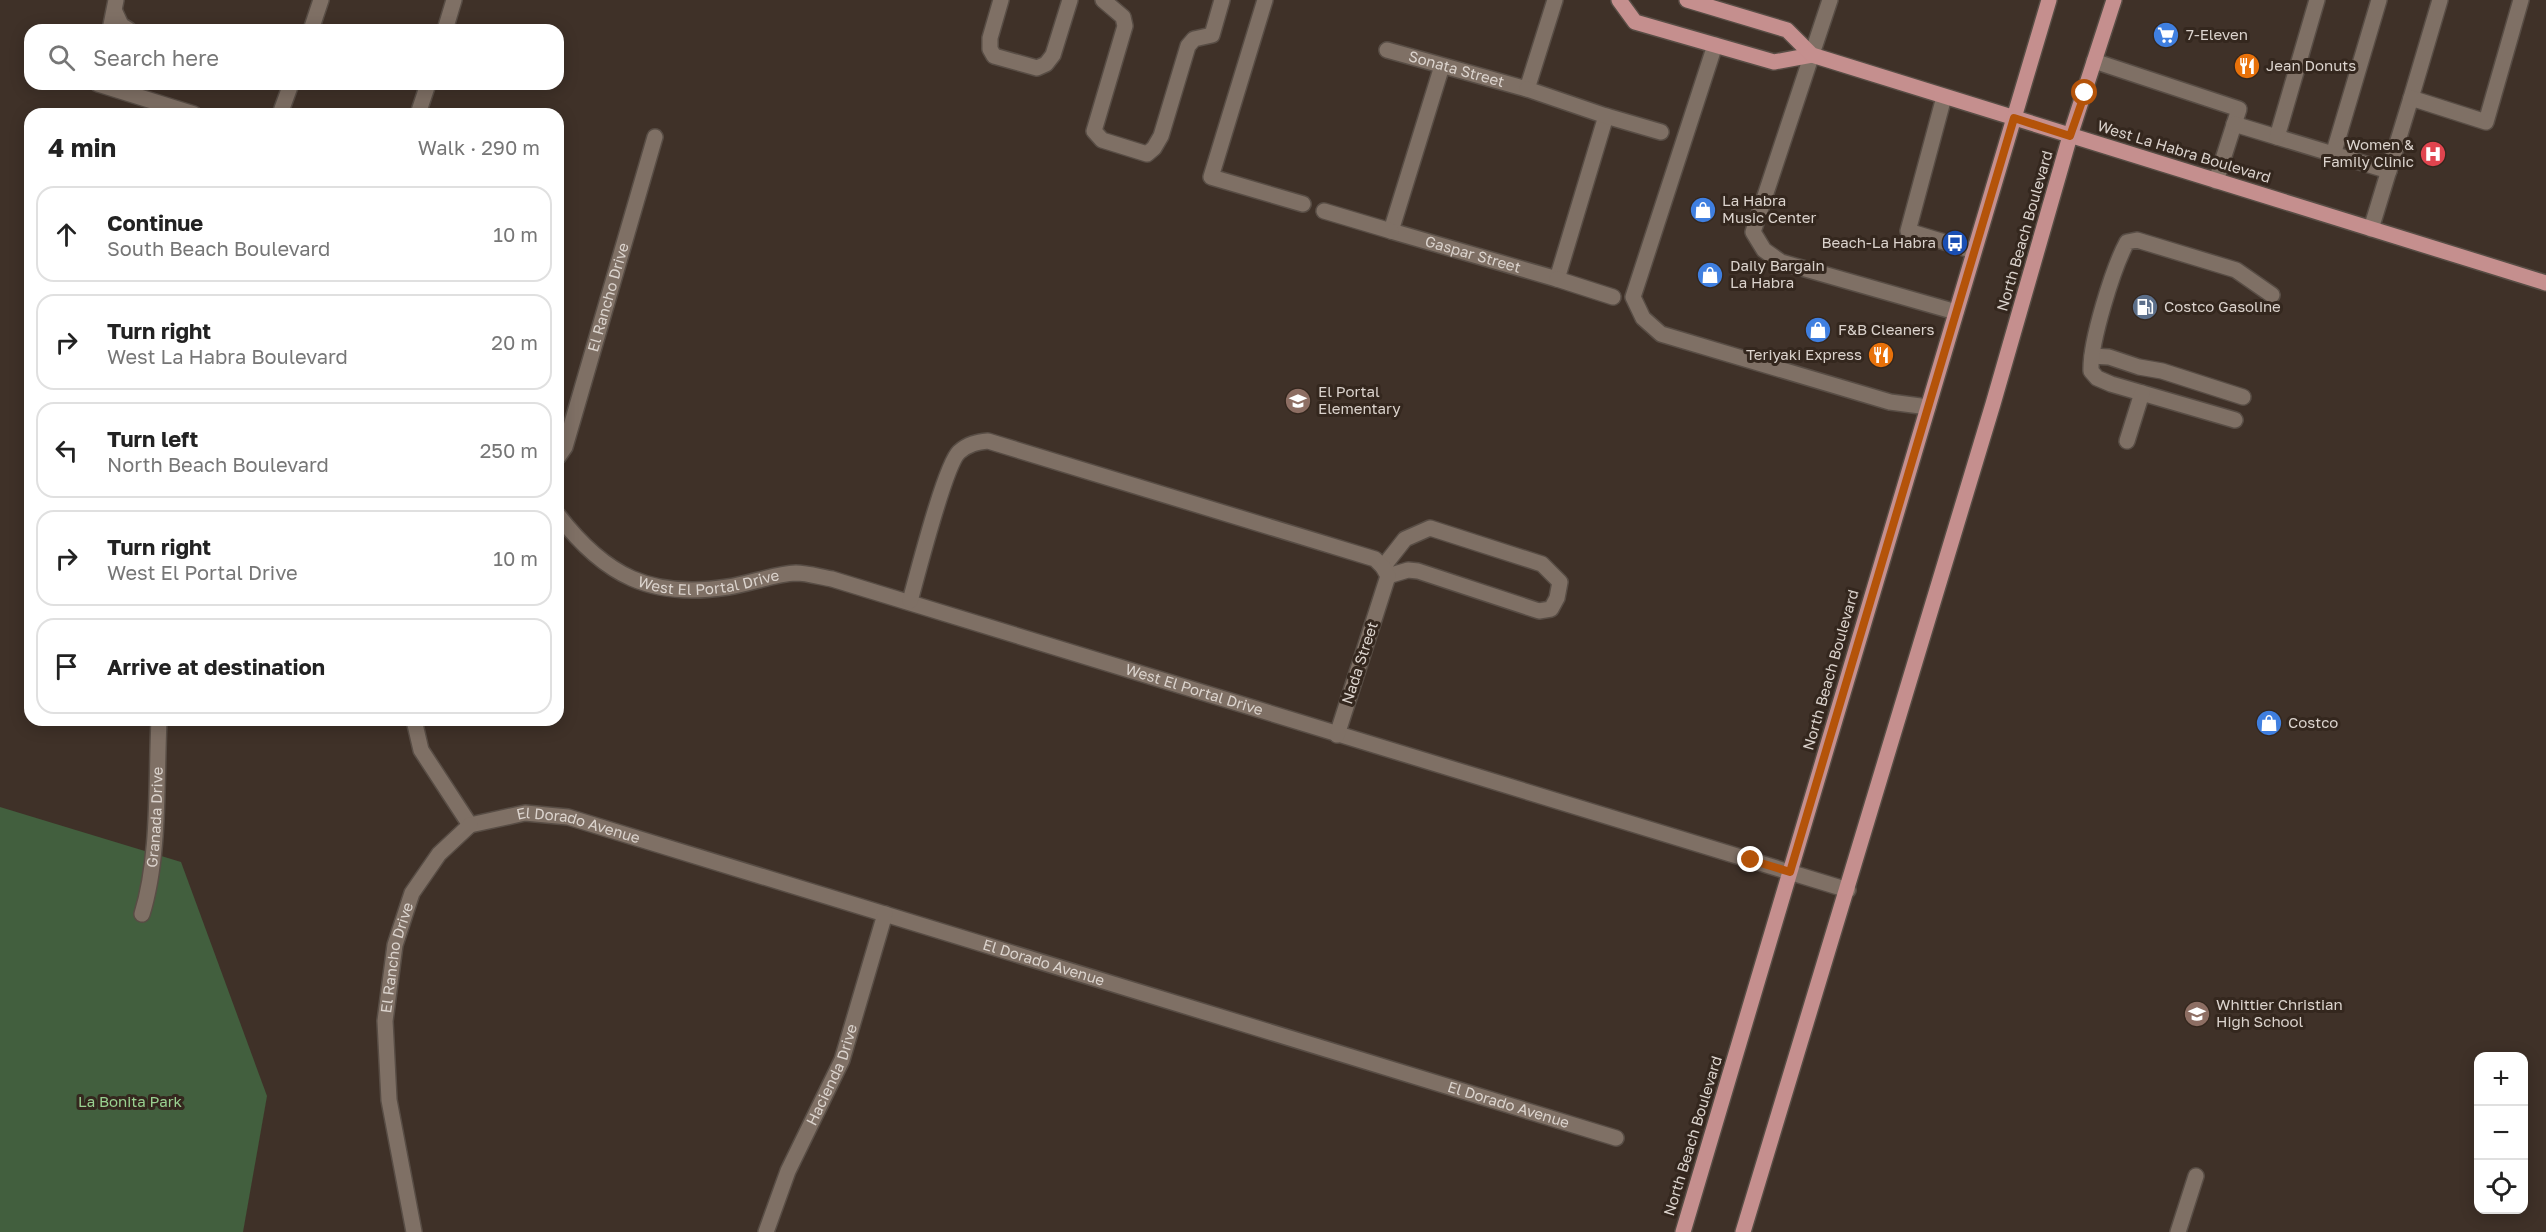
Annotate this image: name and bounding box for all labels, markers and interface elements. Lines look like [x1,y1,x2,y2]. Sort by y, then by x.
supermarket icon: 7-Eleven [2151,20,2181,50]
search box [24,24,564,90]
place label: 7-Eleven [2186,25,2248,43]
icon: search [45,41,78,74]
text: Search here [93,44,219,71]
street label: Sonata Street [1407,46,1507,90]
restaurant icon: Jean Donuts [2232,51,2262,81]
place label: Jean Donuts [2266,56,2356,74]
route start [2071,79,2097,105]
street label: West La Habra Boulevard [2095,116,2273,186]
text: 4 min [48,132,116,163]
text: Walk · 290 m [418,135,540,159]
place label: Women & Family Clinic [2323,135,2414,170]
hospital icon: Women & Family Clinic [2418,139,2448,169]
street label: North Beach Boulevard [1992,148,2056,313]
place label: La Habra Music Center [1722,191,1817,226]
shop icon: La Habra Music Center [1688,195,1718,225]
text: Continue [107,209,203,236]
icon: ahead [50,218,83,251]
text: 10 m [493,222,538,246]
bus stop icon: Beach-La Habra [1940,228,1970,258]
street label: Gaspar Street [1423,231,1523,276]
place label: Beach-La Habra [1821,233,1936,251]
text: South Beach Boulevard [107,236,330,260]
street label: El Rancho Drive [583,240,632,354]
place label: Daily Bargain La Habra [1730,256,1825,291]
shop icon: Daily Bargain La Habra [1695,260,1725,290]
fuel station icon: Costco Gasoline [2130,292,2160,322]
place label: Costco Gasoline [2164,297,2281,315]
shop icon: F&B Cleaners [1803,315,1833,345]
text: Turn right [107,317,211,344]
place label: F&B Cleaners [1838,320,1935,338]
icon: right [50,326,83,359]
text: 20 m [491,330,538,354]
restaurant icon: Teriyaki Express [1866,340,1896,370]
text: West La Habra Boulevard [107,344,348,368]
place label: Teriyaki Express [1746,345,1862,363]
place label: El Portal Elementary [1318,382,1401,417]
school or university icon: El Portal Elementary [1283,386,1313,416]
text: Turn left [107,425,198,452]
icon: left [50,434,83,467]
text: 250 m [480,438,538,462]
text: North Beach Boulevard [107,452,329,476]
text: Turn right [107,533,211,560]
icon: right [50,542,83,575]
text: 10 m [493,546,538,570]
text: West El Portal Drive [107,560,298,584]
street label: West El Portal Drive [636,565,781,598]
street label: North Beach Boulevard [1798,587,1862,752]
street label: Nada Street [1337,619,1381,706]
icon: arrive [50,650,83,683]
text: Arrive at destination [107,653,325,680]
street label: West El Portal Drive [1123,659,1266,719]
shop icon: Costco [2254,708,2284,738]
place label: Costco [2288,713,2338,731]
street label: Granada Drive [142,766,166,869]
street label: El Dorado Avenue [515,803,643,847]
route end [1737,846,1763,872]
street label: El Rancho Drive [376,899,416,1014]
street label: El Dorado Avenue [981,935,1107,989]
place label: Whittier Christian High School [2216,995,2343,1030]
school or university icon: Whittier Christian High School [2182,999,2212,1029]
street label: Hacienda Drive [802,1021,860,1128]
map controls [2474,1052,2528,1214]
button: + [2474,1052,2528,1106]
street label: North Beach Boulevard [1659,1053,1725,1218]
street label: El Dorado Avenue [1446,1077,1572,1131]
park label: La Bonita Park [78,1092,182,1110]
button: − [2474,1106,2528,1160]
button: locate [2474,1160,2528,1214]

